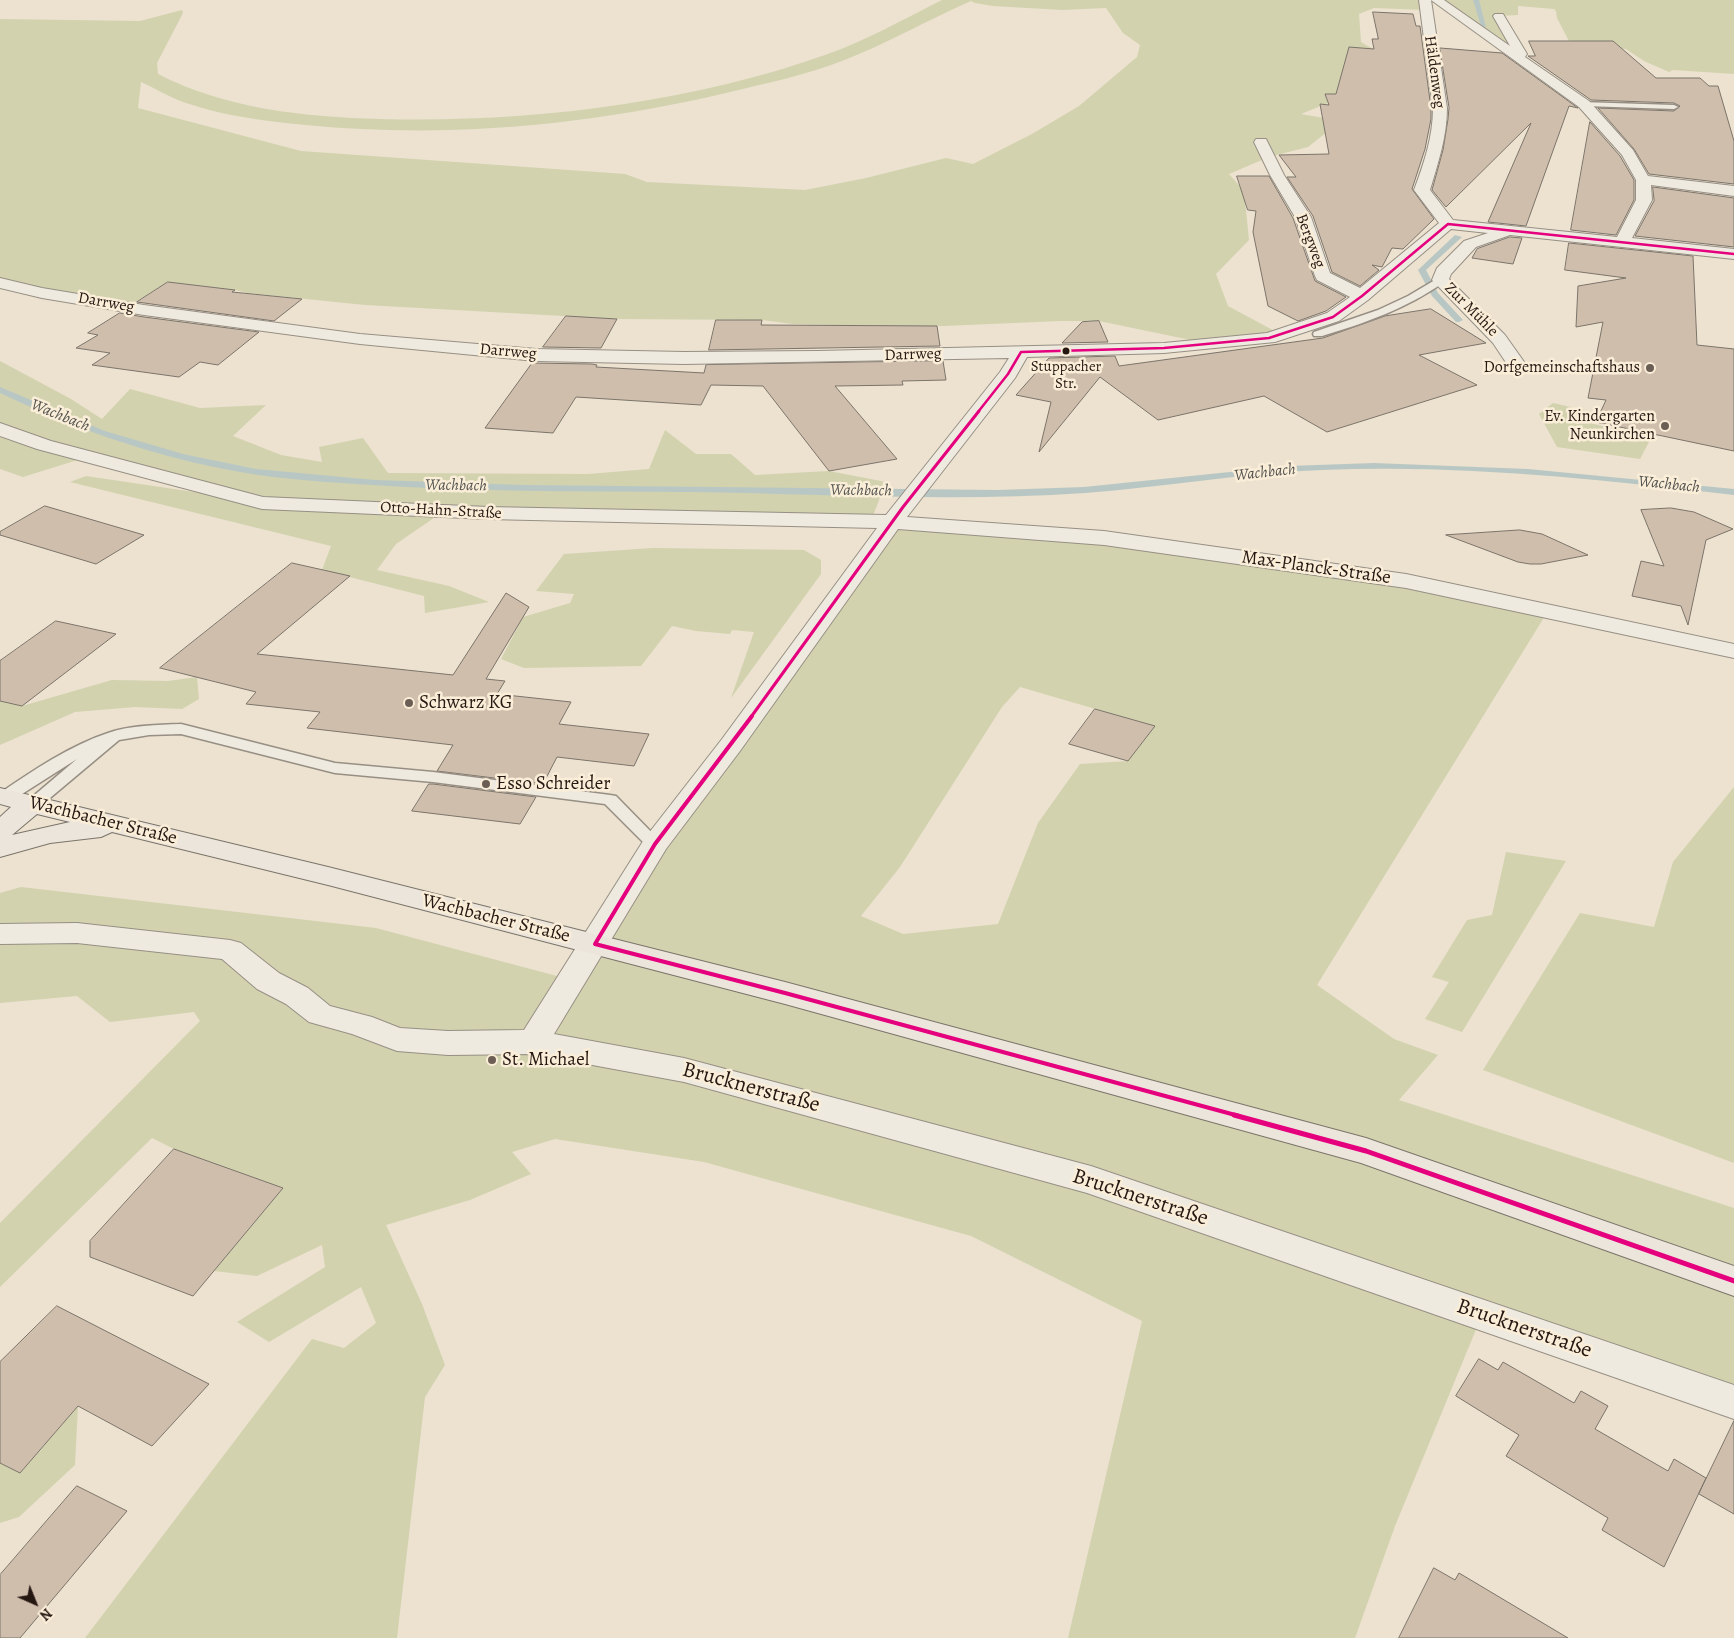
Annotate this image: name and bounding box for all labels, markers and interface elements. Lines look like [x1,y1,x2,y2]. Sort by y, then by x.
street label: Häldenweg [1419,34,1449,110]
street label: Bergweg [1291,211,1329,271]
street label: Zur Mühle [1440,279,1502,341]
street label: Darrweg [76,289,136,317]
street label: Darrweg [479,340,537,364]
street label: Darrweg [884,344,942,366]
marker: Stuppacher Str. [1061,346,1071,356]
place label: Stuppacher Str. [1031,358,1101,393]
place label: Dorfgemeinschaftshaus [1484,358,1640,378]
marker: Dorfgemeinschaftshaus [1644,362,1656,374]
water label: Wachbach [28,396,92,436]
place label: Ev. Kindergarten Neunkirchen [1544,407,1655,445]
marker: Ev. Kindergarten Neunkirchen [1659,420,1671,432]
water label: Wachbach [1233,460,1297,486]
water label: Wachbach [1637,472,1701,498]
water label: Wachbach [425,476,487,496]
water label: Wachbach [830,481,892,501]
street label: Otto-Hahn-Straße [380,498,502,524]
street label: Max-Planck-Straße [1240,546,1392,590]
place label: Schwarz KG [419,692,513,714]
marker: Schwarz KG [403,697,415,709]
place label: Esso Schreider [496,773,611,795]
marker: Esso Schreider [480,778,492,790]
street label: Wachbacher Straße [27,792,179,850]
street label: Wachbacher Straße [420,890,572,948]
place label: St. Michael [502,1049,589,1071]
marker: St. Michael [486,1054,498,1066]
street label: Brucknerstraße [679,1057,823,1119]
street label: Brucknerstraße [1069,1164,1211,1232]
street label: Brucknerstraße [1453,1294,1595,1364]
north arrow [10,1578,60,1628]
text: N [36,1604,56,1625]

